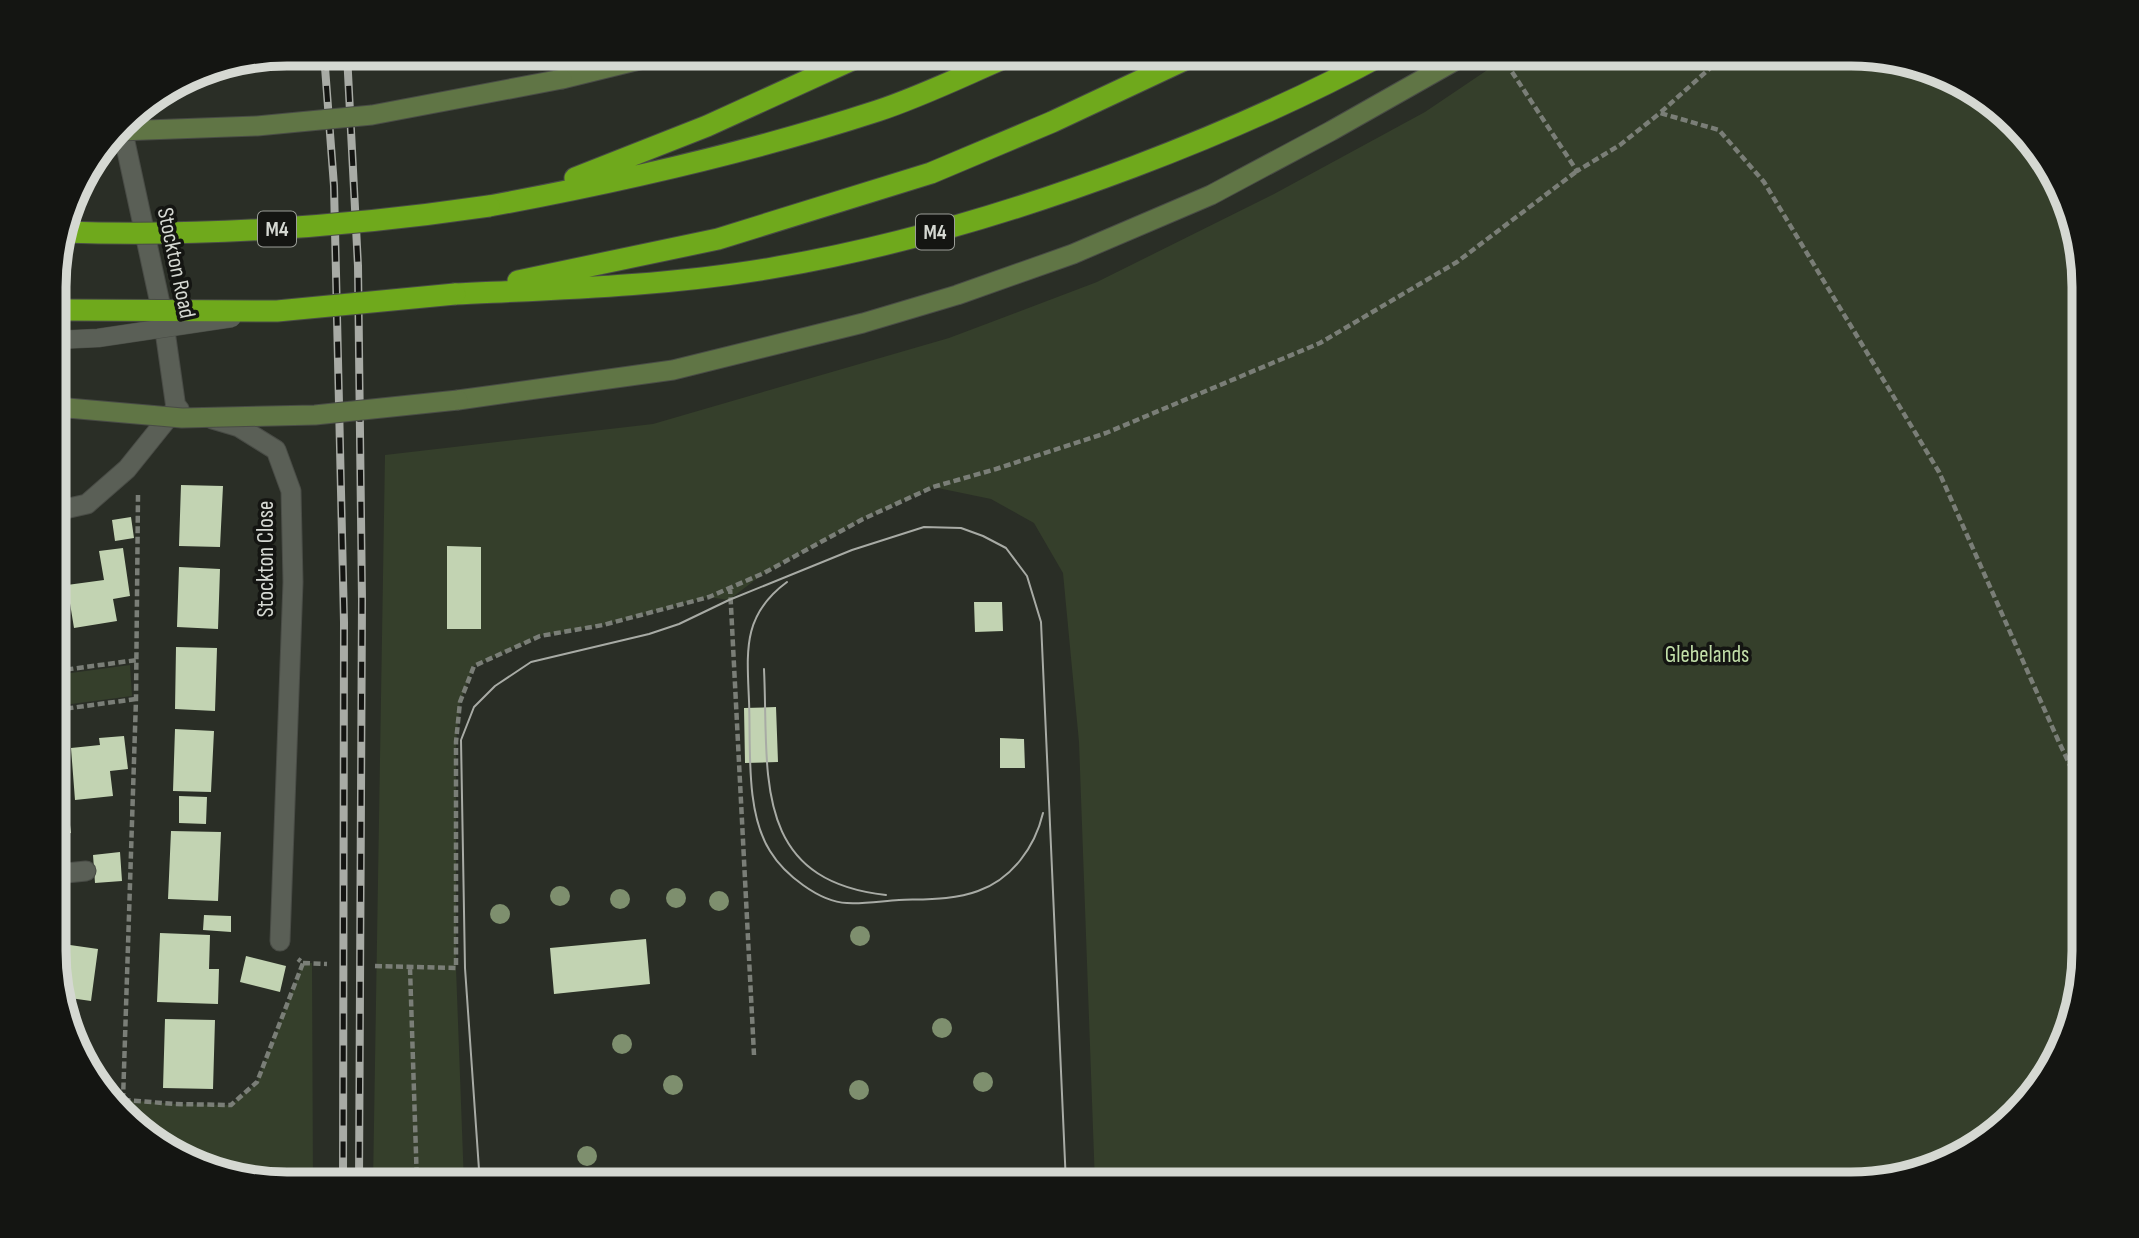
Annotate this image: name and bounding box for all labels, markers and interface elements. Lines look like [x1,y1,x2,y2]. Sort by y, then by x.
street label: Stockton Road [151,205,201,321]
road number: M4 [258,212,296,246]
road number: M4 [916,215,954,250]
street label: Stockton Close [252,501,280,617]
park label: Glebelands [1665,641,1749,669]

